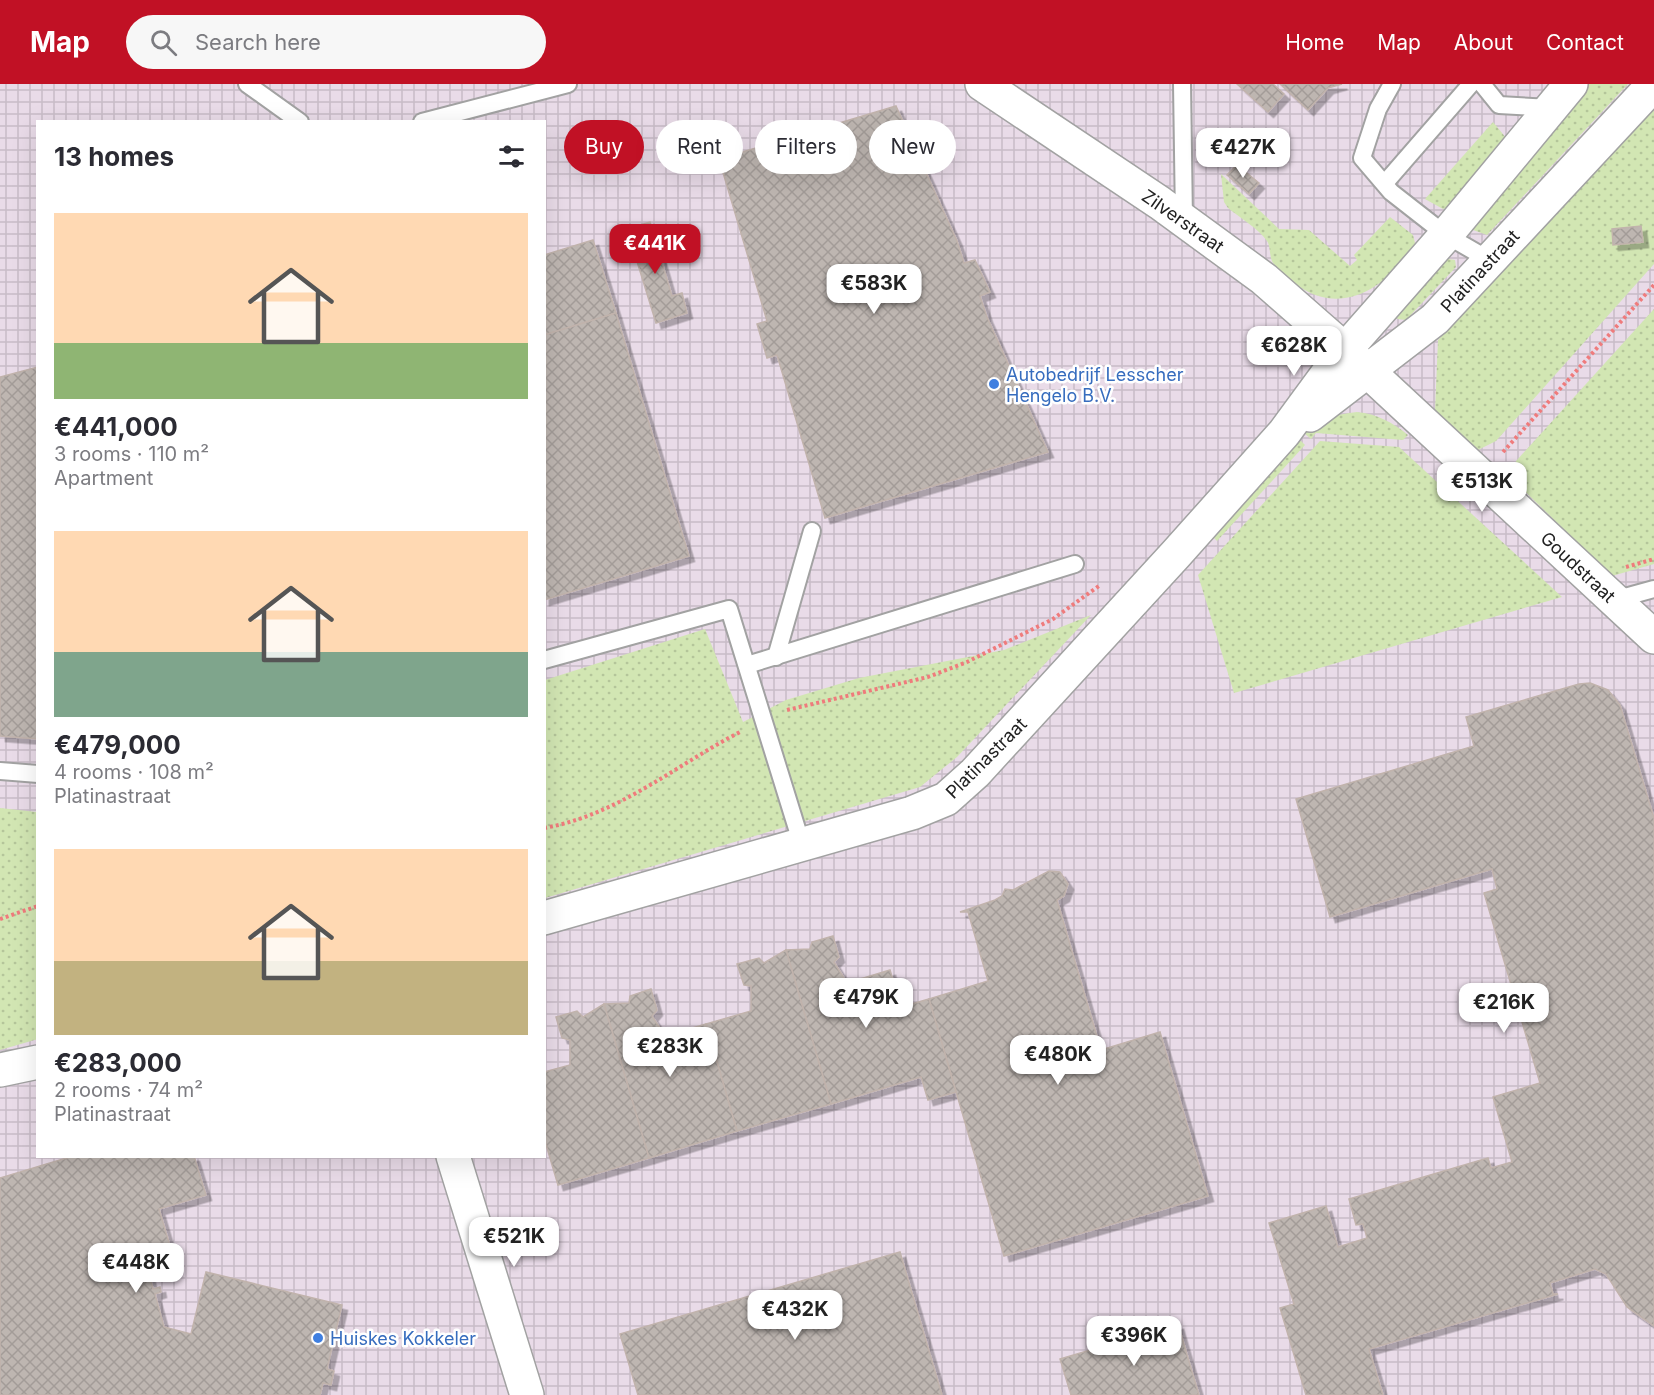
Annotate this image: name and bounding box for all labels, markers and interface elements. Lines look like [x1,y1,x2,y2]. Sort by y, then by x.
search box [126,15,546,69]
text: Map [30,25,90,59]
icon: search [147,26,180,59]
text: Search here [195,29,321,55]
text: Home [1285,30,1344,55]
text: Map [1377,30,1421,55]
text: About [1454,30,1513,55]
text: Contact [1546,30,1624,55]
chip: Buy [564,120,644,174]
chip: Rent [656,120,743,174]
chip: Filters [755,120,857,174]
chip: New [869,120,956,174]
pin: €427K [1201,128,1285,179]
text: €427K [1210,135,1276,159]
icon: filters [495,140,528,173]
text: 13 homes [54,141,174,172]
street label: Zilverstraat [1138,185,1228,257]
pin: €441K [613,224,697,275]
street label: Platinastraat [1436,225,1524,317]
text: €441K [624,231,687,255]
icon: home [237,252,345,360]
pin: €583K [832,264,916,315]
text: €583K [841,271,907,295]
pin: €628K [1252,326,1336,377]
text: €628K [1261,333,1327,357]
place label: Autobedrijf Lesscher Hengelo B.V. [1006,364,1184,406]
marker: Autobedrijf Lesscher Hengelo B.V. [987,377,1001,391]
text: €441,000 [54,411,178,442]
text: 3 rooms · 110 m² [54,442,209,466]
pin: €513K [1440,462,1524,513]
text: Apartment [54,466,153,490]
text: €513K [1451,469,1513,493]
street label: Goudstraat [1536,527,1620,607]
icon: home [237,570,345,678]
street label: Platinastraat [941,713,1031,803]
text: €479,000 [54,729,181,760]
text: 4 rooms · 108 m² [54,760,214,784]
text: Platinastraat [54,784,171,808]
icon: home [237,888,345,996]
pin: €479K [824,978,908,1029]
pin: €216K [1462,983,1546,1034]
text: €479K [833,985,899,1009]
text: €216K [1473,990,1535,1014]
pin: €283K [628,1027,712,1078]
text: €283K [637,1034,703,1058]
pin: €480K [1016,1035,1100,1086]
text: €480K [1024,1042,1092,1066]
text: €283,000 [54,1047,182,1078]
text: 2 rooms · 74 m² [54,1078,203,1102]
text: Platinastraat [54,1102,171,1126]
pin: €521K [472,1217,556,1268]
text: €521K [483,1224,545,1248]
pin: €448K [94,1243,178,1294]
text: €448K [102,1250,170,1274]
pin: €432K [753,1290,837,1341]
text: €432K [761,1297,829,1321]
pin: €396K [1092,1316,1176,1367]
text: €396K [1101,1323,1167,1347]
place label: Huiskes Kokkeler [330,1328,476,1349]
marker: Huiskes Kokkeler [311,1331,325,1345]

